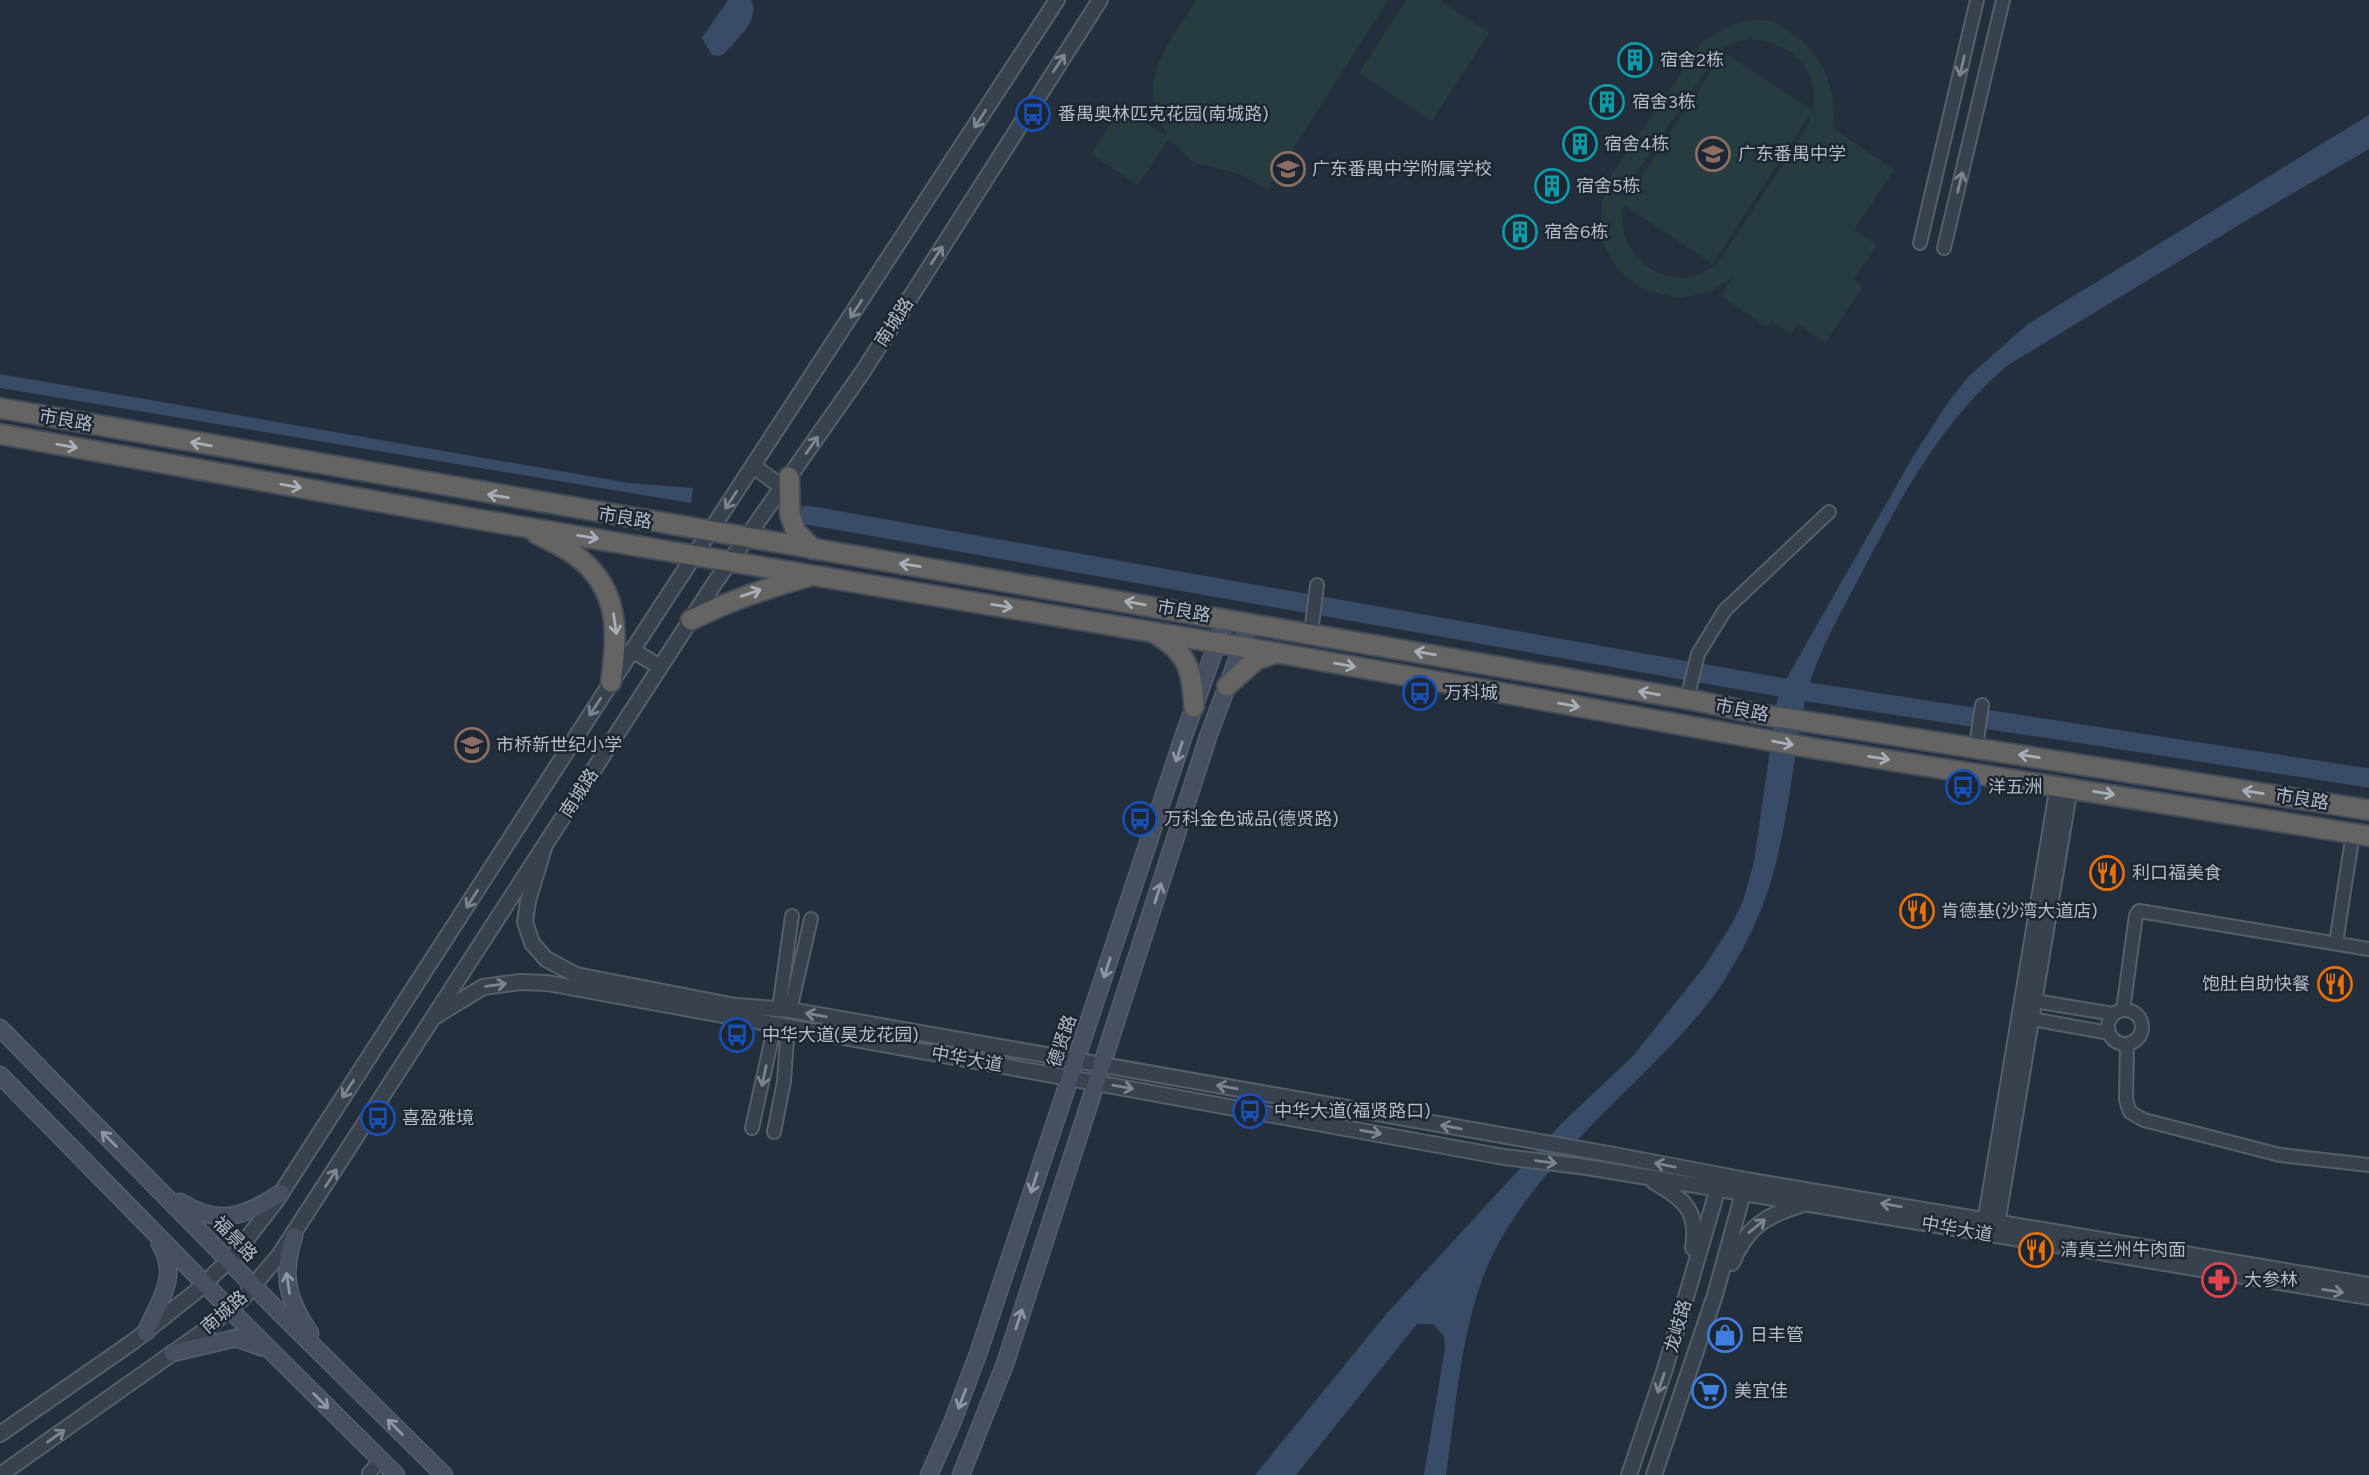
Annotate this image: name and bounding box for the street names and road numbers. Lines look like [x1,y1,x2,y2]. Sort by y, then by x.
street label: 南城路 [870,293,918,351]
street label: 市良路 [38,404,94,436]
street label: 市良路 [597,503,653,533]
street label: 市良路 [1156,595,1212,627]
street label: 市良路 [1713,694,1771,726]
street label: 南城路 [555,764,603,822]
street label: 市良路 [2274,784,2330,814]
street label: 德贤路 [1043,1012,1081,1070]
street label: 中华大道 [930,1042,1004,1076]
street label: 福景路 [208,1212,262,1266]
street label: 中华大道 [1920,1212,1994,1246]
street label: 南城路 [196,1286,252,1338]
street label: 龙岐路 [1660,1297,1696,1355]

